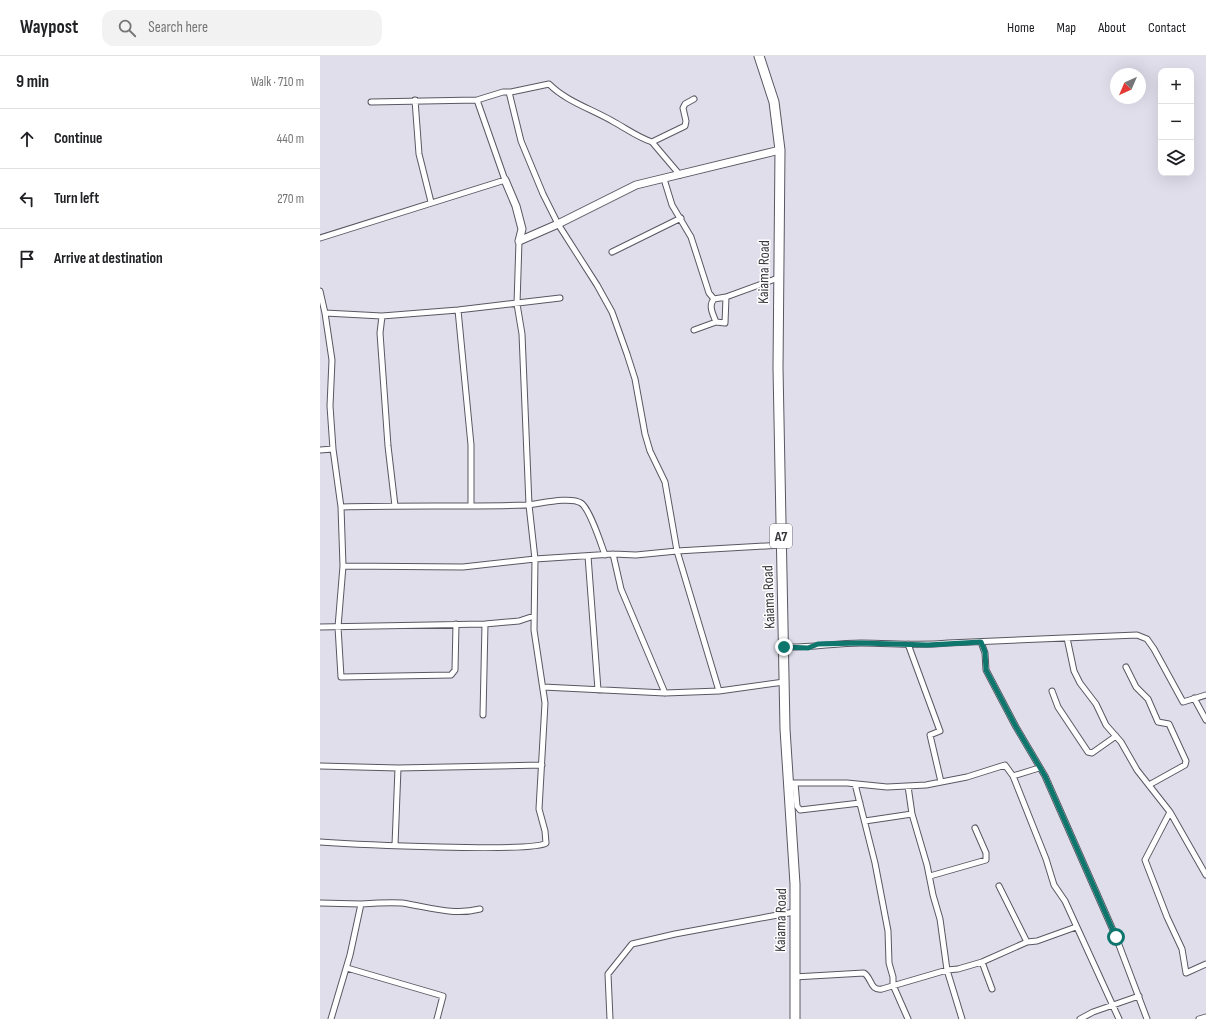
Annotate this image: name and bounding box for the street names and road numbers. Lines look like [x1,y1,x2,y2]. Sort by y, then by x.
street label: Kaiama Road [754,240,774,304]
road number: A7 [770,524,792,548]
street label: Kaiama Road [758,565,780,629]
street label: Kaiama Road [771,888,791,952]

